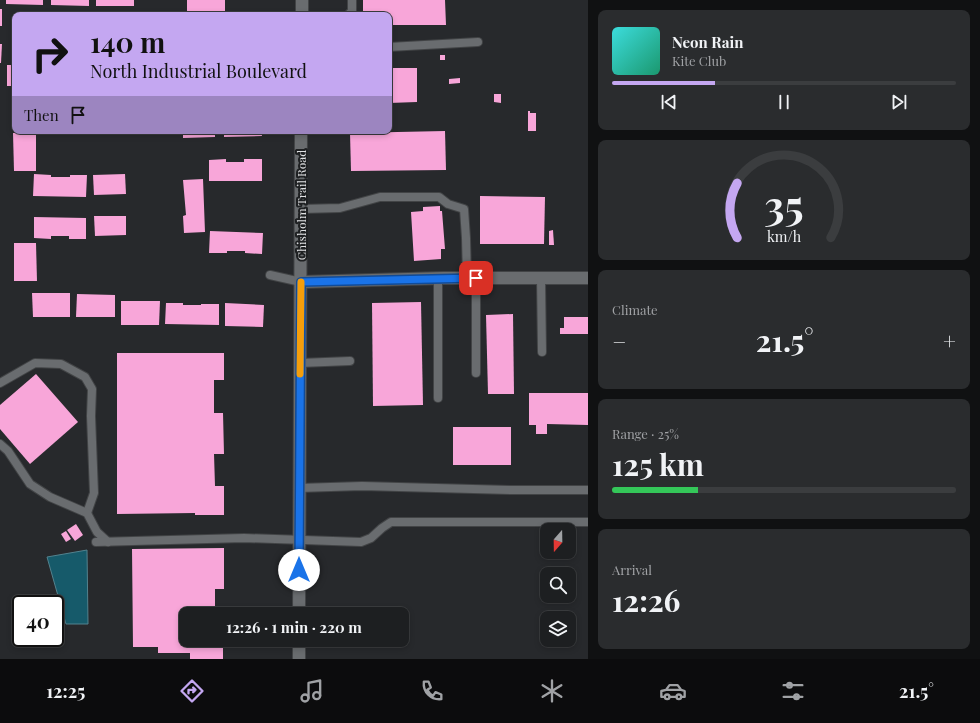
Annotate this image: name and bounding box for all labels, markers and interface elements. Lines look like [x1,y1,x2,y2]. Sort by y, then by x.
text: 140 m [90,23,165,60]
icon: right [24,28,76,80]
text: Neon Rain [672,32,743,52]
text: Kite Club [672,52,726,69]
text: North Industrial Boulevard [90,59,307,83]
icon: previous [658,91,680,113]
icon: pause [773,91,795,113]
icon: next [888,91,910,113]
icon: arrive [67,104,89,126]
text: Then [24,105,59,125]
street label: Chisholm Trail Road [293,150,309,260]
text: 35 [764,175,804,230]
text: km/h [767,226,802,245]
pin [459,261,493,295]
icon: arrive [465,267,487,289]
text: Climate [612,301,658,318]
text: 21.5° [756,320,814,360]
text: − [612,326,626,356]
text: + [943,326,956,356]
text: Range · 25% [612,425,679,442]
text: 125 km [612,444,704,484]
north arrow [540,523,576,559]
map controls [540,523,576,647]
position arrow [278,549,320,591]
text: Arrival [612,561,652,578]
button: search [540,567,576,603]
text: 12:26 [612,580,680,620]
speed limit sign: 40 [12,595,64,647]
button: layers [540,611,576,647]
text: 12:26 · 1 min · 220 m [226,617,362,637]
icon: directions [178,677,206,705]
icon: music [298,677,326,705]
icon: phone [418,677,446,705]
icon: climate [538,677,566,705]
icon: car [659,677,687,705]
icon: filters [779,677,807,705]
text: 12:25 [46,679,85,703]
text: 21.5° [899,679,934,703]

